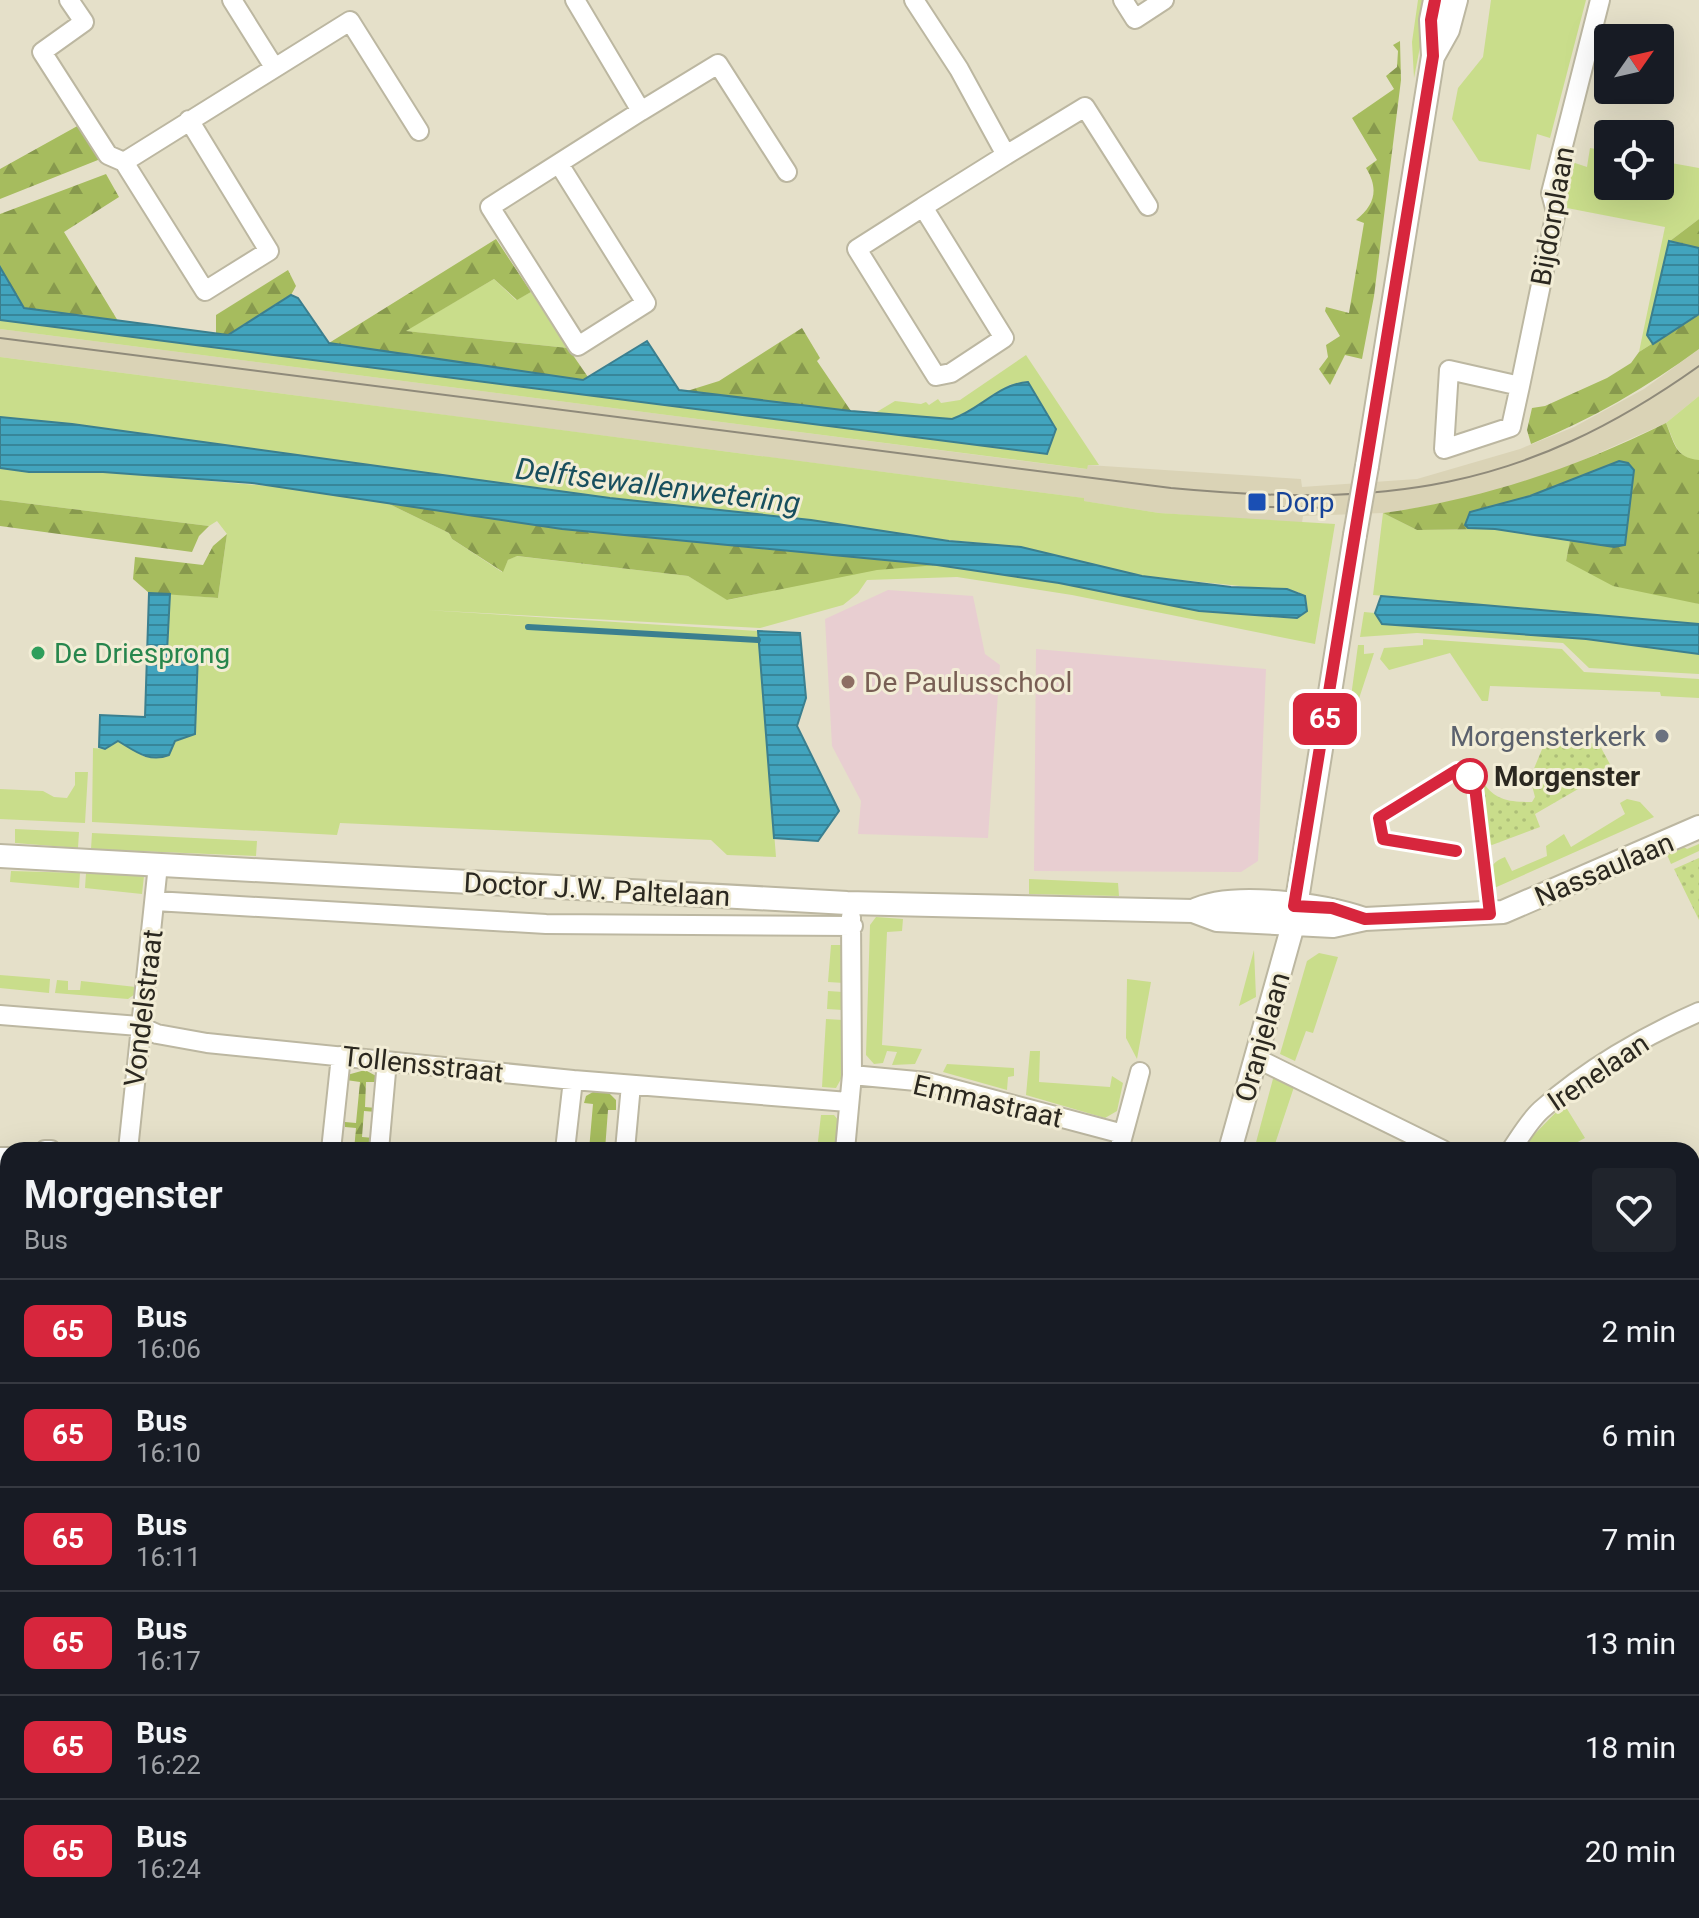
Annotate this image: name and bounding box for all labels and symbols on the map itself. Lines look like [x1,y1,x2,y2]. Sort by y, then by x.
north arrow [1594,24,1674,104]
street label: Bijdorplaan [1524,144,1581,288]
water label: Delftsewallenwetering [514,451,802,520]
place label: Dorp [1275,486,1335,519]
marker: Dorp [1246,491,1268,513]
place label: De Driesprong [54,637,230,670]
marker: De Driesprong [29,644,47,662]
place label: De Paulusschool [864,666,1072,699]
marker: De Paulusschool [839,673,857,691]
line badge: 65 [1289,693,1361,745]
place label: Morgensterkerk [1450,720,1647,753]
marker: Morgensterkerk [1653,727,1671,745]
marker: Morgenster [1453,759,1487,793]
place label: Morgenster [1494,760,1640,793]
street label: Nassaulaan [1530,825,1679,913]
street label: Doctor J.W. Paltelaan [463,866,731,913]
street label: Vondelstraat [117,928,170,1089]
street label: Oranjelaan [1228,969,1297,1106]
street label: Irenelaan [1541,1027,1655,1118]
street label: Tollensstraat [341,1040,505,1089]
street label: Emmastraat [910,1068,1066,1135]

